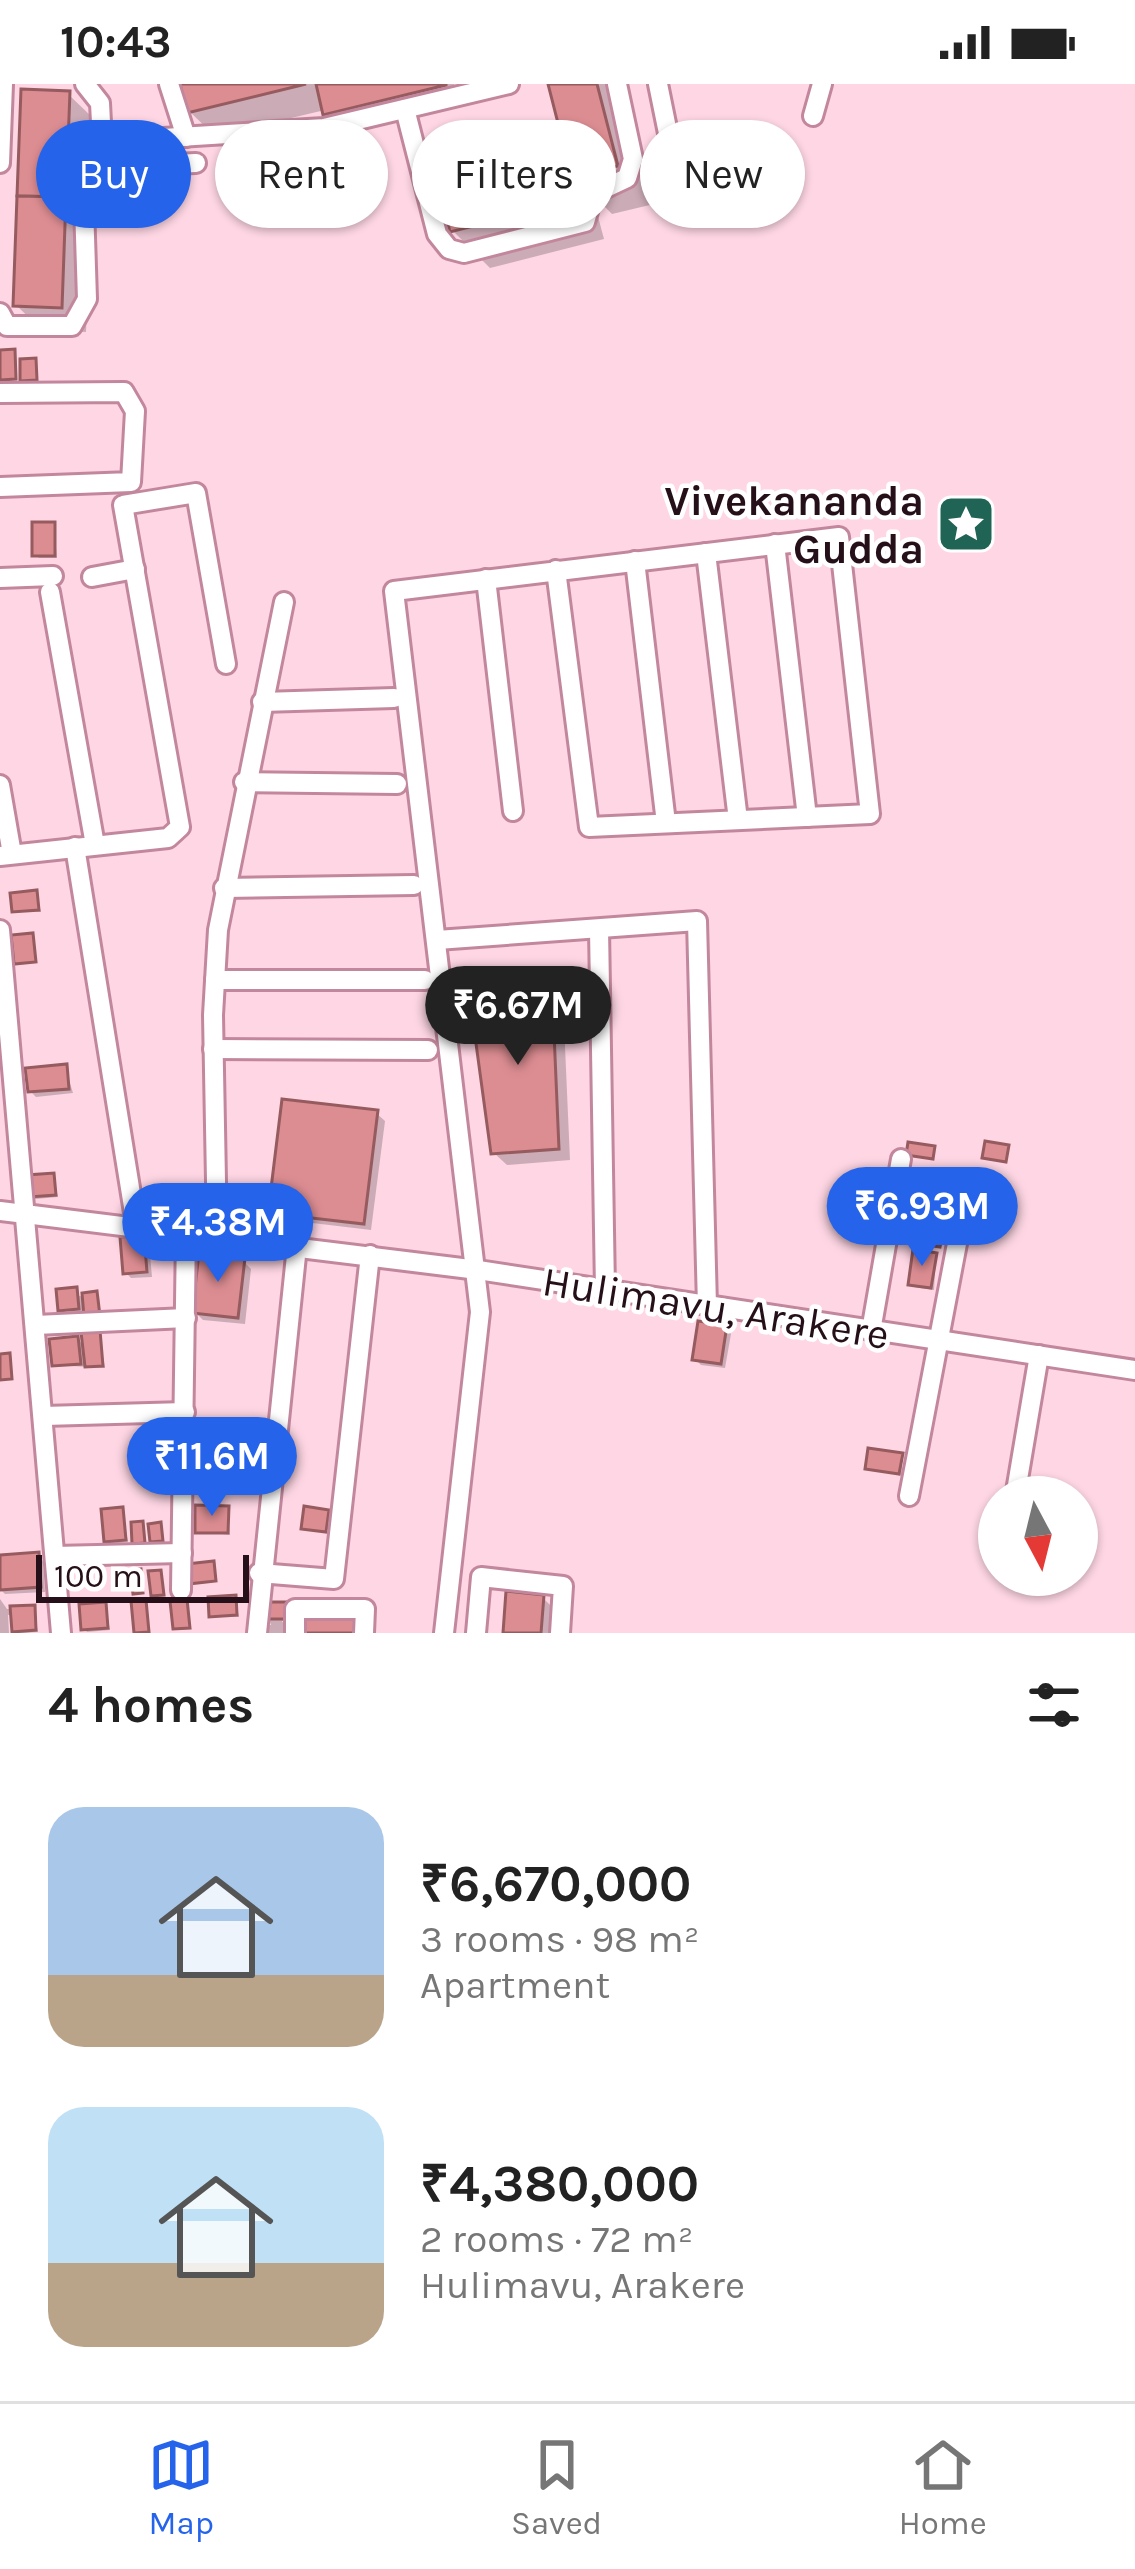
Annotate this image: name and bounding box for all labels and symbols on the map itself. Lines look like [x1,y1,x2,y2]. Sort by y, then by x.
place label: Vivekananda Gudda [664,476,924,574]
place icon: Vivekananda Gudda [935,493,997,555]
pin: ₹6.67M [420,966,616,1068]
pin: ₹6.93M [824,1167,1020,1269]
pin: ₹4.38M [120,1183,316,1285]
street label: Hulimavu, Arakere [539,1256,893,1360]
pin: ₹11.6M [114,1417,310,1519]
north arrow [978,1476,1098,1596]
scale bar [36,1549,249,1602]

